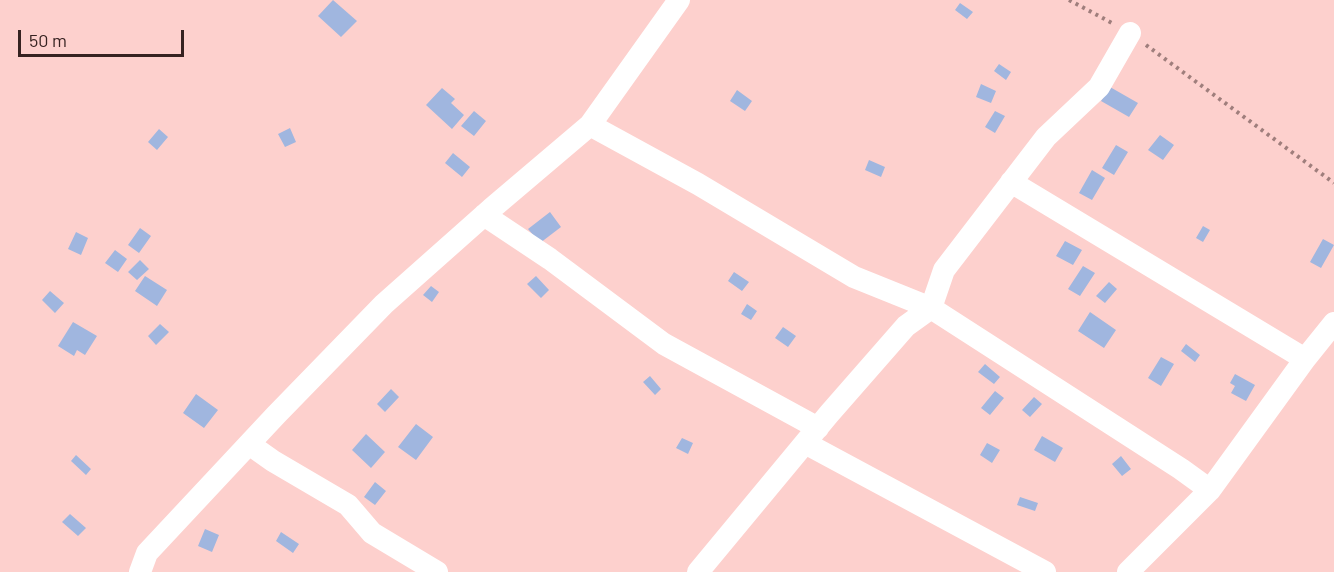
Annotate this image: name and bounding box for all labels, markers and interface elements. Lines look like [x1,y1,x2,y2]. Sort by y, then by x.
scale bar [21,18,188,56]
text: 50 m [29,29,67,51]

